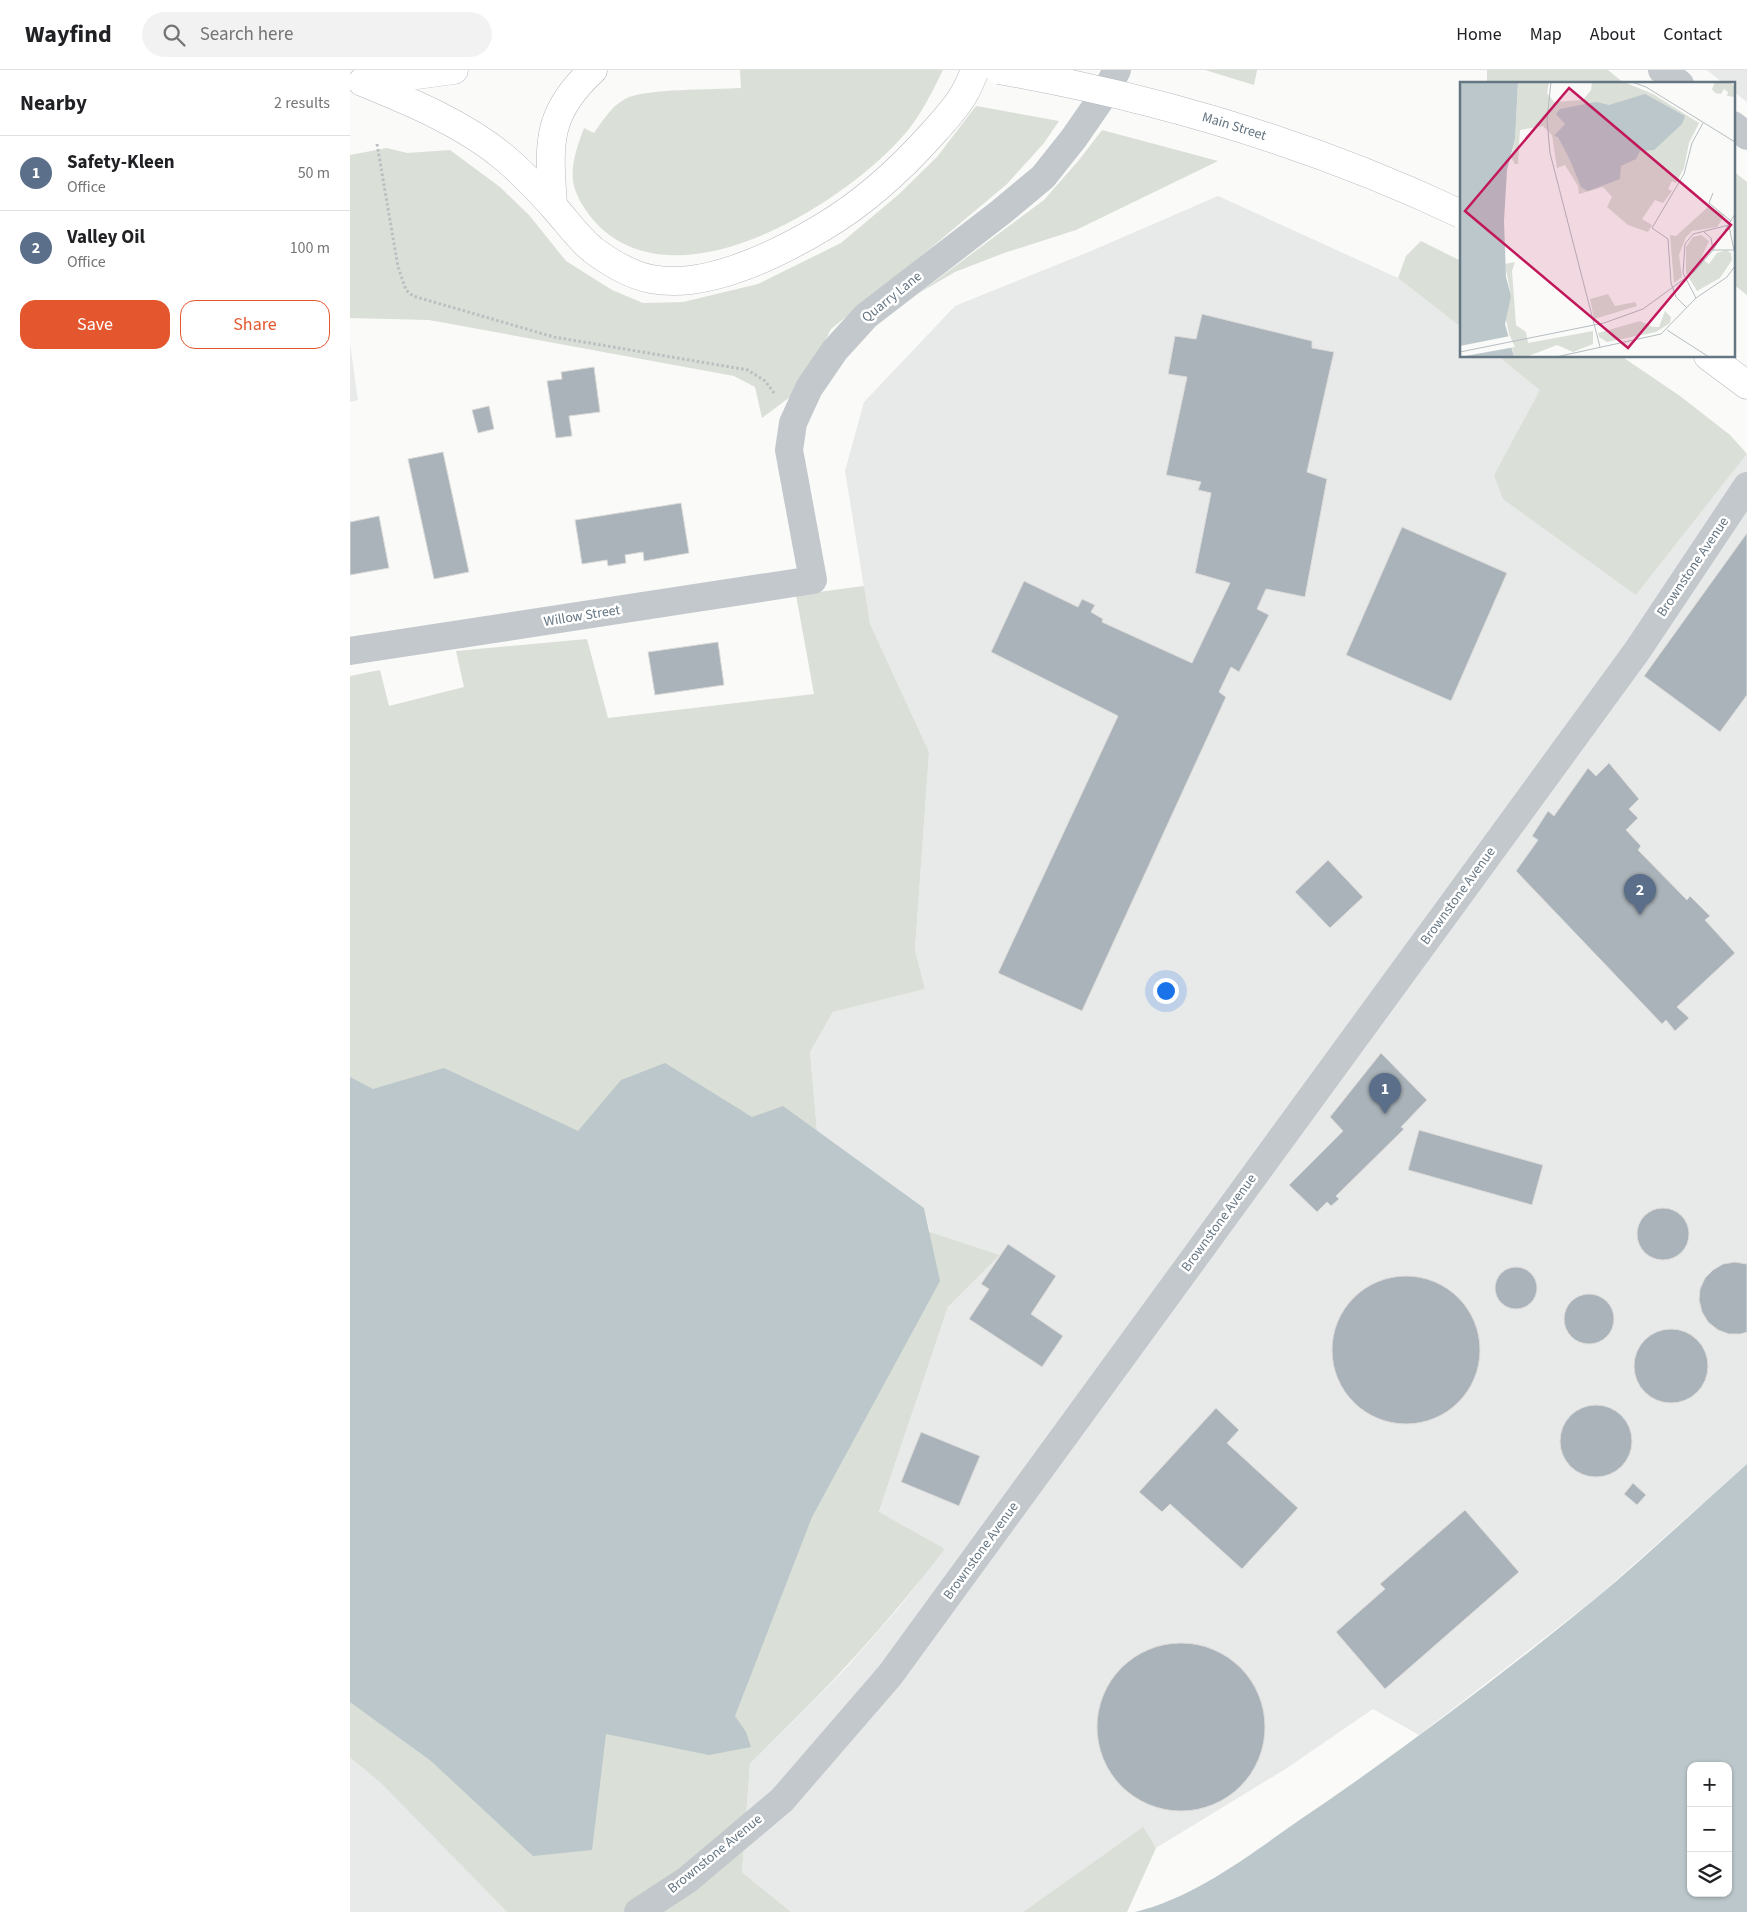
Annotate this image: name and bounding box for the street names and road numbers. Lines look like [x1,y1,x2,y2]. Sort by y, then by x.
street label: Main Street [1200,107,1269,146]
street label: Quarry Lane [858,267,926,327]
street label: Brownstone Avenue [1652,513,1734,621]
street label: Willow Street [542,600,622,632]
street label: Brownstone Avenue [1416,843,1500,949]
street label: Brownstone Avenue [1177,1170,1261,1276]
street label: Brownstone Avenue [939,1498,1023,1604]
street label: Brownstone Avenue [663,1810,767,1898]

